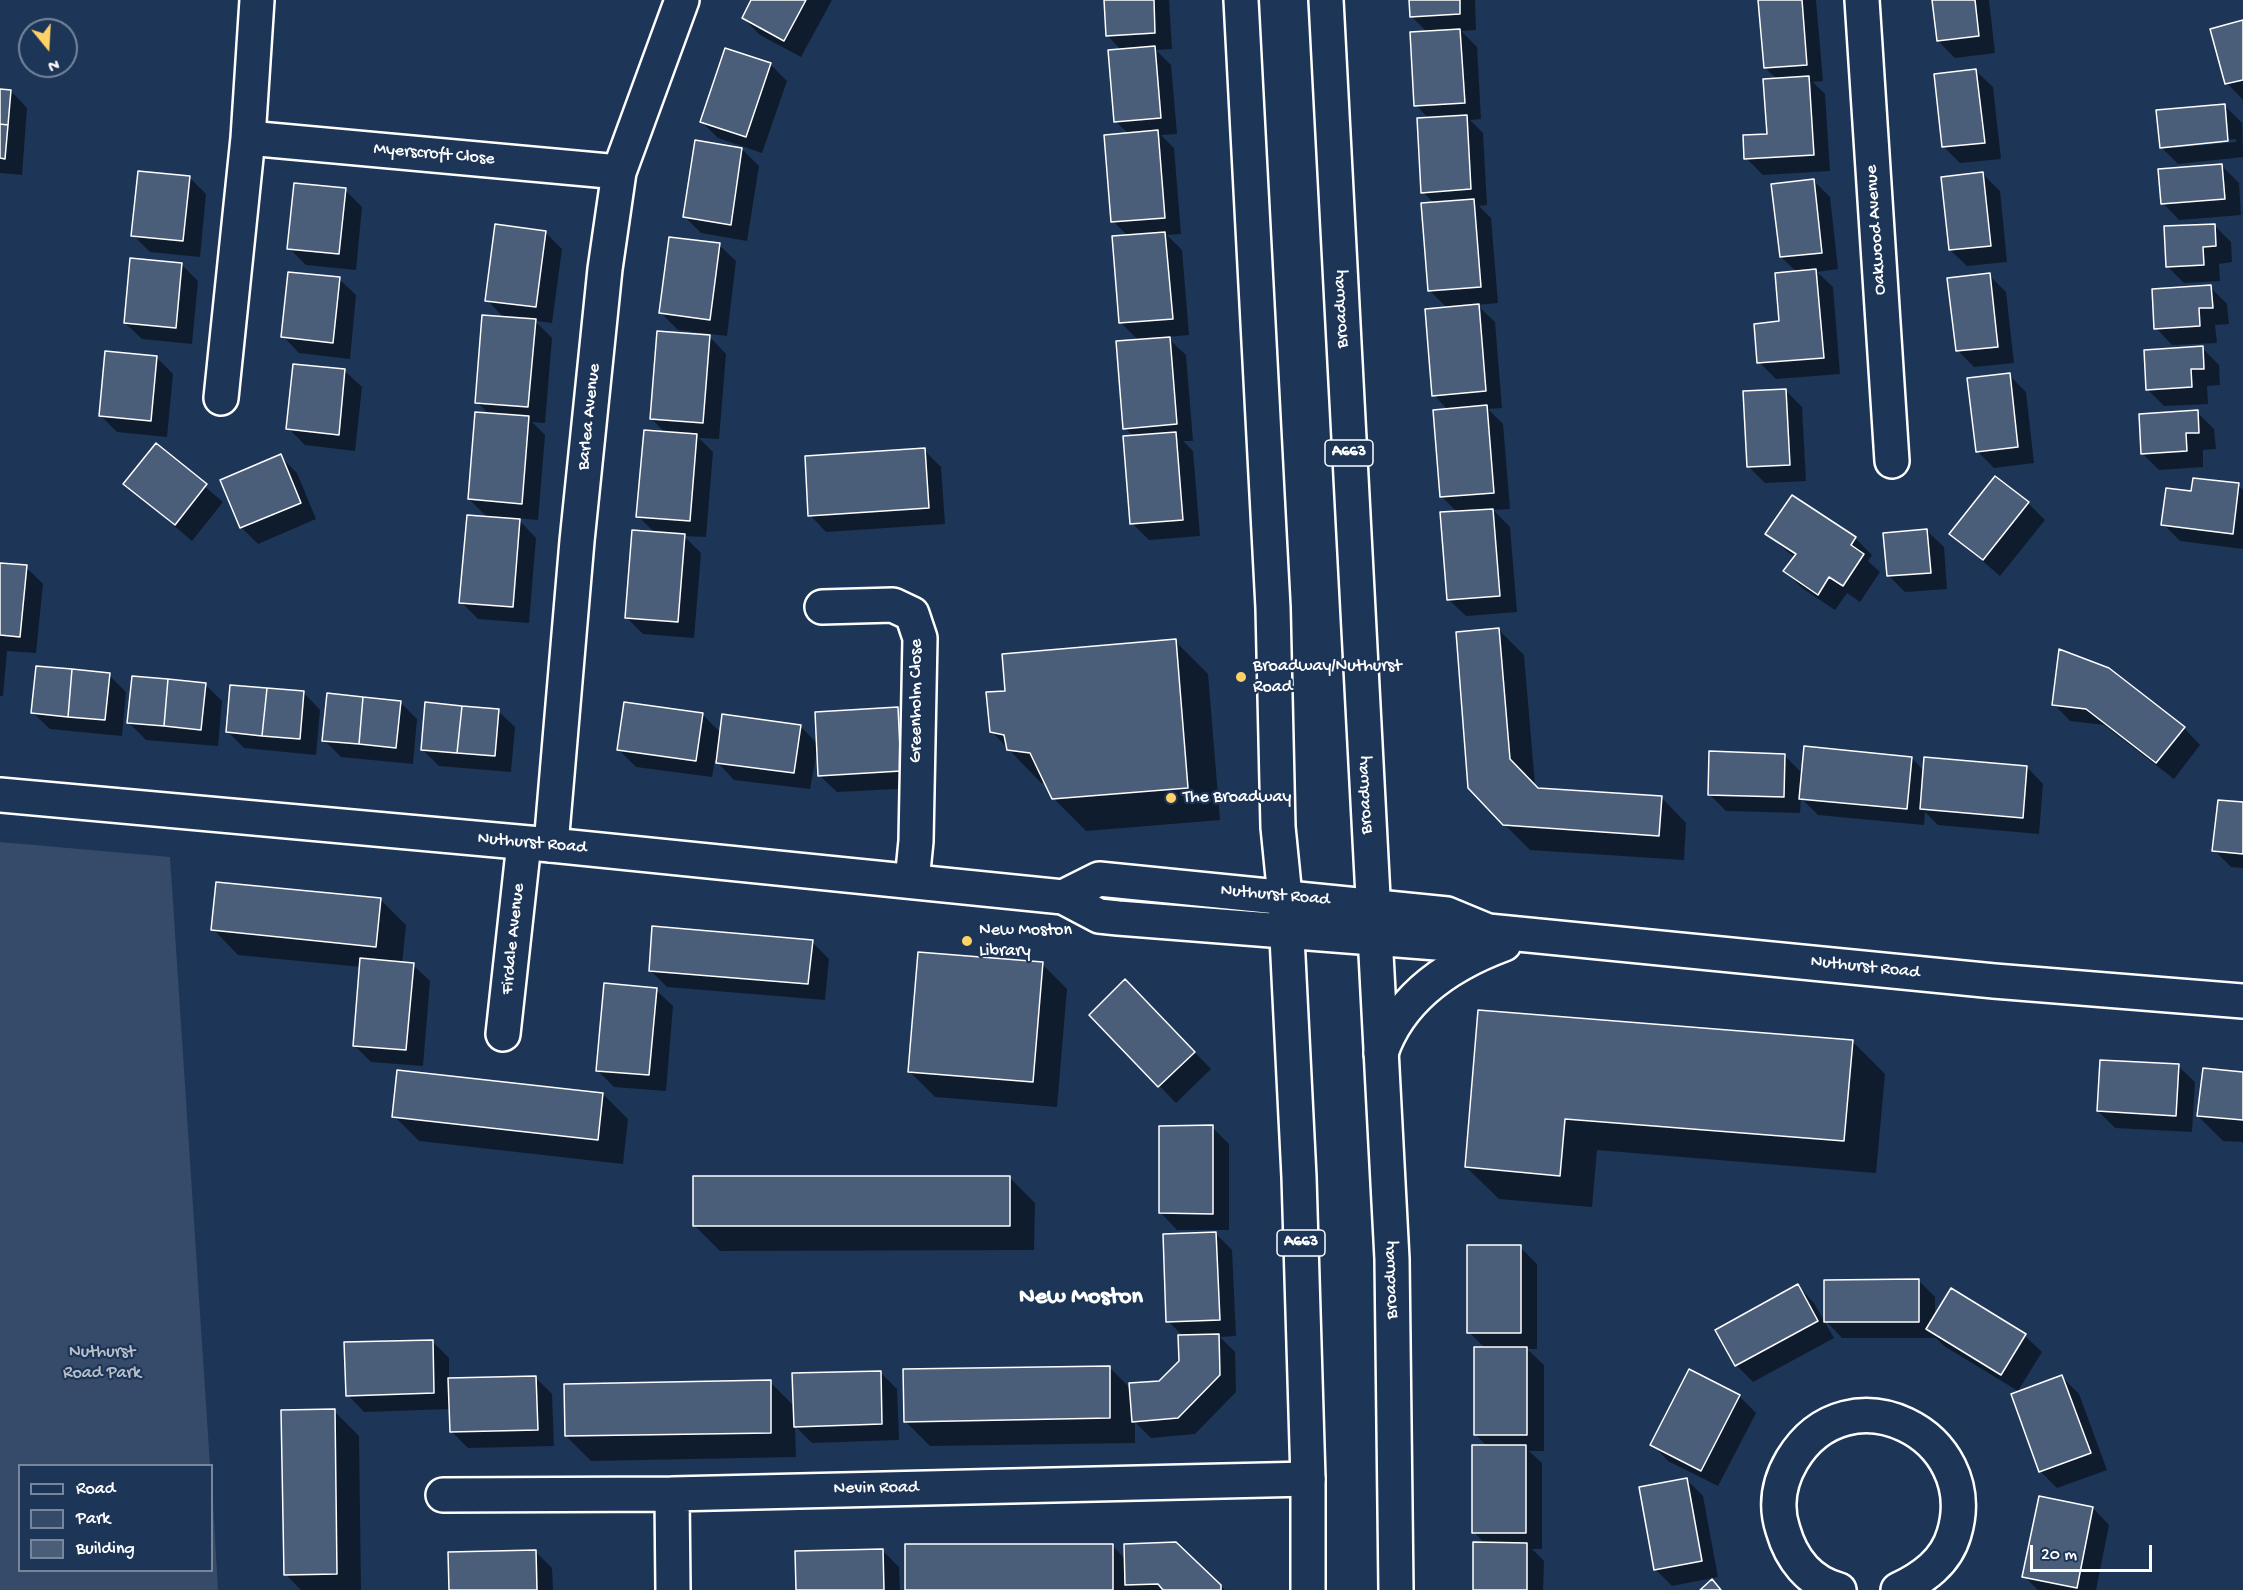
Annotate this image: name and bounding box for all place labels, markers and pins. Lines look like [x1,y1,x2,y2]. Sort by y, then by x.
place label: Broadway/Nuthurst Road [1253,656,1402,698]
marker: Broadway/Nuthurst Road [1234,670,1248,684]
place label: The Broadway [1183,787,1291,809]
marker: The Broadway [1164,791,1178,805]
place label: New Moston Library [979,920,1072,962]
marker: New Moston Library [960,934,974,948]

